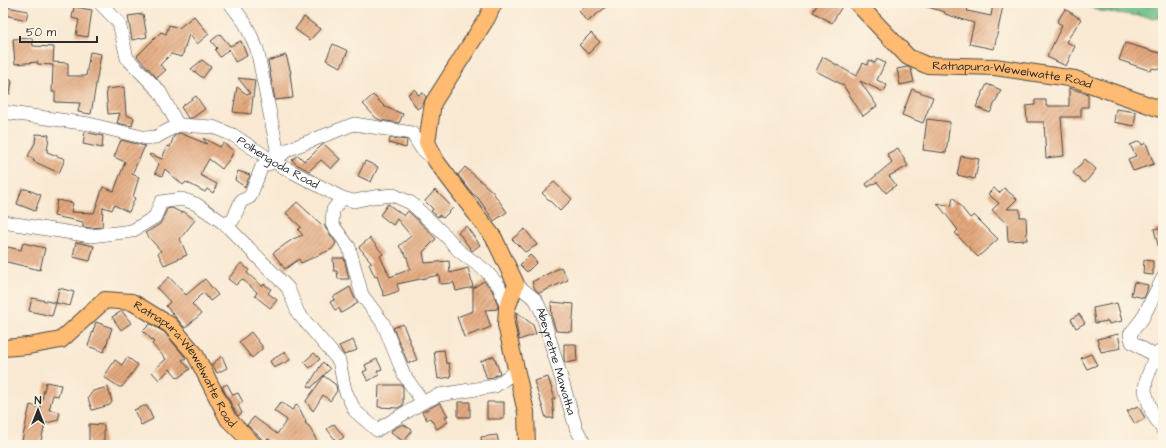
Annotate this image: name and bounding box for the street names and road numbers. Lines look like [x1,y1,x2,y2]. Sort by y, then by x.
street label: Ratnapura-Wewelwatte Road [932,57,1095,93]
street label: Polhengoda Road [234,132,322,193]
street label: Ratnapura-Wewelwatte Road [130,296,240,431]
street label: Abeyretne Mawatha [532,304,580,417]

